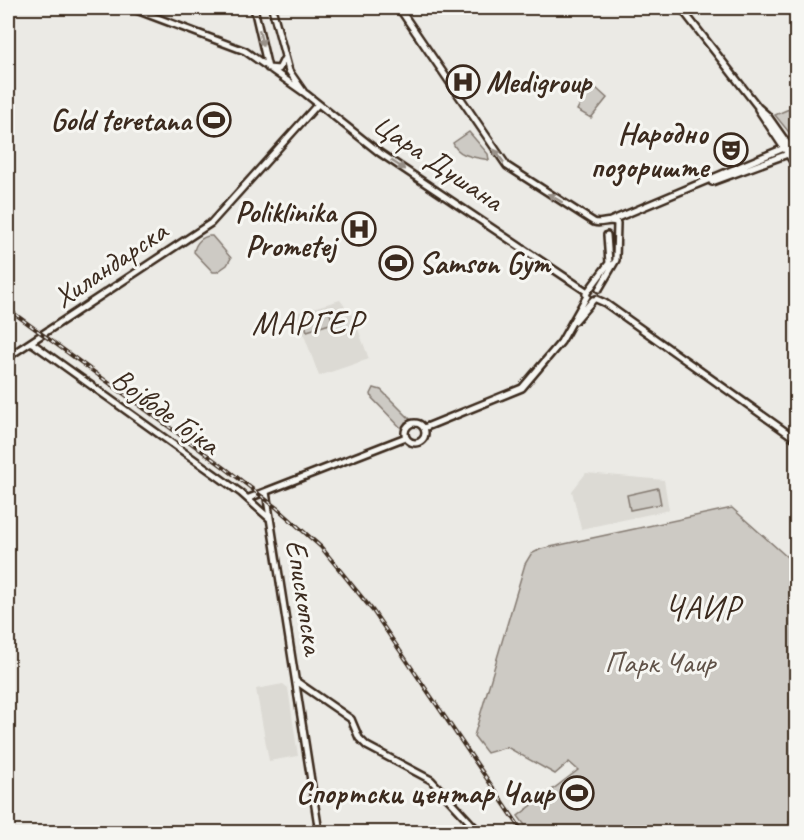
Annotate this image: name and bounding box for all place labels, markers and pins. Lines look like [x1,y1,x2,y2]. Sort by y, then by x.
place label: Medigroup [486,63,594,101]
hospital icon: Medigroup [445,64,481,100]
place label: Gold teretana [51,101,194,139]
sports icon: Gold teretana [196,102,232,138]
place label: Народно позориште [590,114,711,187]
theatre icon: Народно позориште [713,132,749,168]
place label: Poliklinika Prometej [235,193,340,265]
hospital icon: Poliklinika Prometej [341,211,377,247]
place label: Samson Gym [419,244,551,282]
sports icon: Samson Gym [378,245,414,281]
place label: Спортски центар Чаир [296,774,557,812]
sports icon: Спортски центар Чаир [559,775,595,811]

